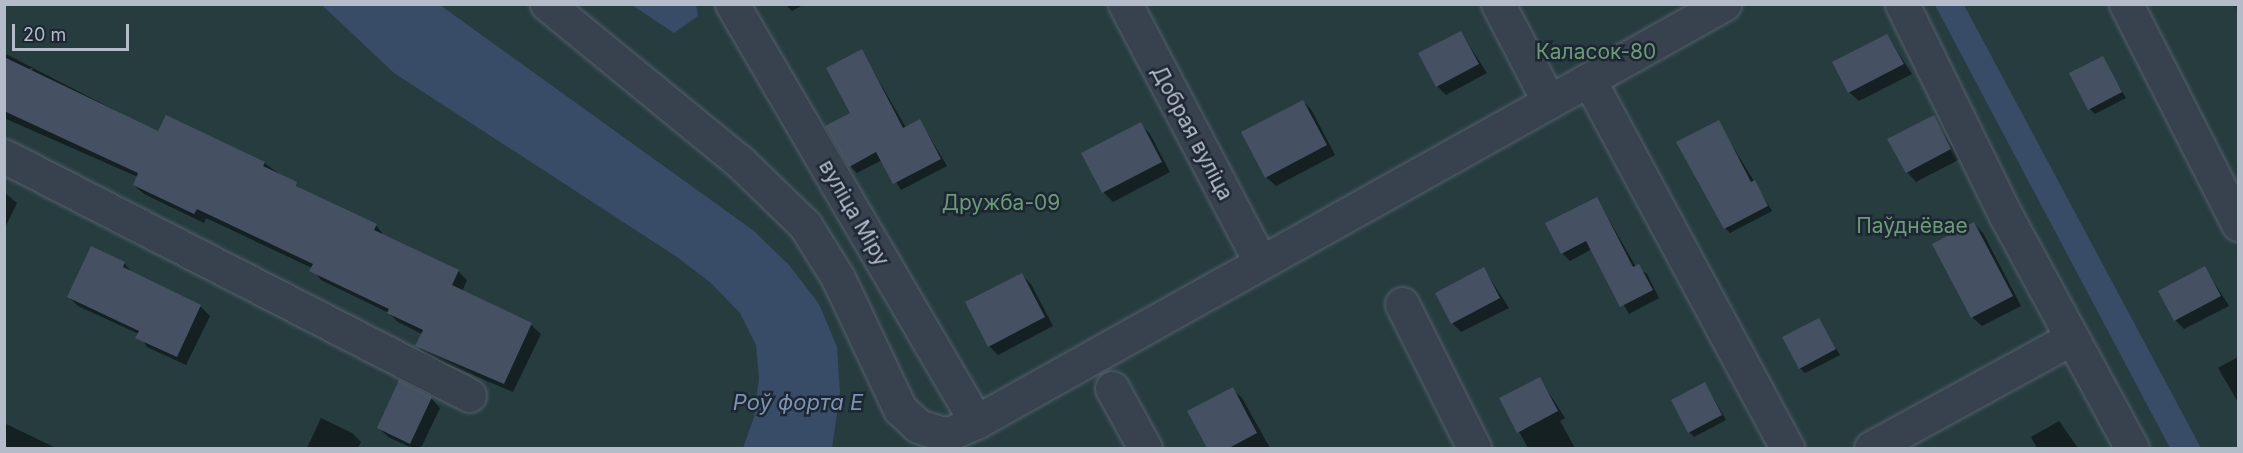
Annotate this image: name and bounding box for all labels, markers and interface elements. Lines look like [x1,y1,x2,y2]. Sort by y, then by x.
scale bar [15,12,132,50]
text: 20 m [23,24,66,45]
park label: Каласок-80 [1536,39,1656,65]
street label: Добрая вуліца [1146,61,1238,205]
street label: вуліца Міру [813,155,895,271]
park label: Дружба-09 [942,190,1060,216]
park label: Паўднёвае [1856,213,1968,239]
water label: Роў форта Е [733,390,863,416]

